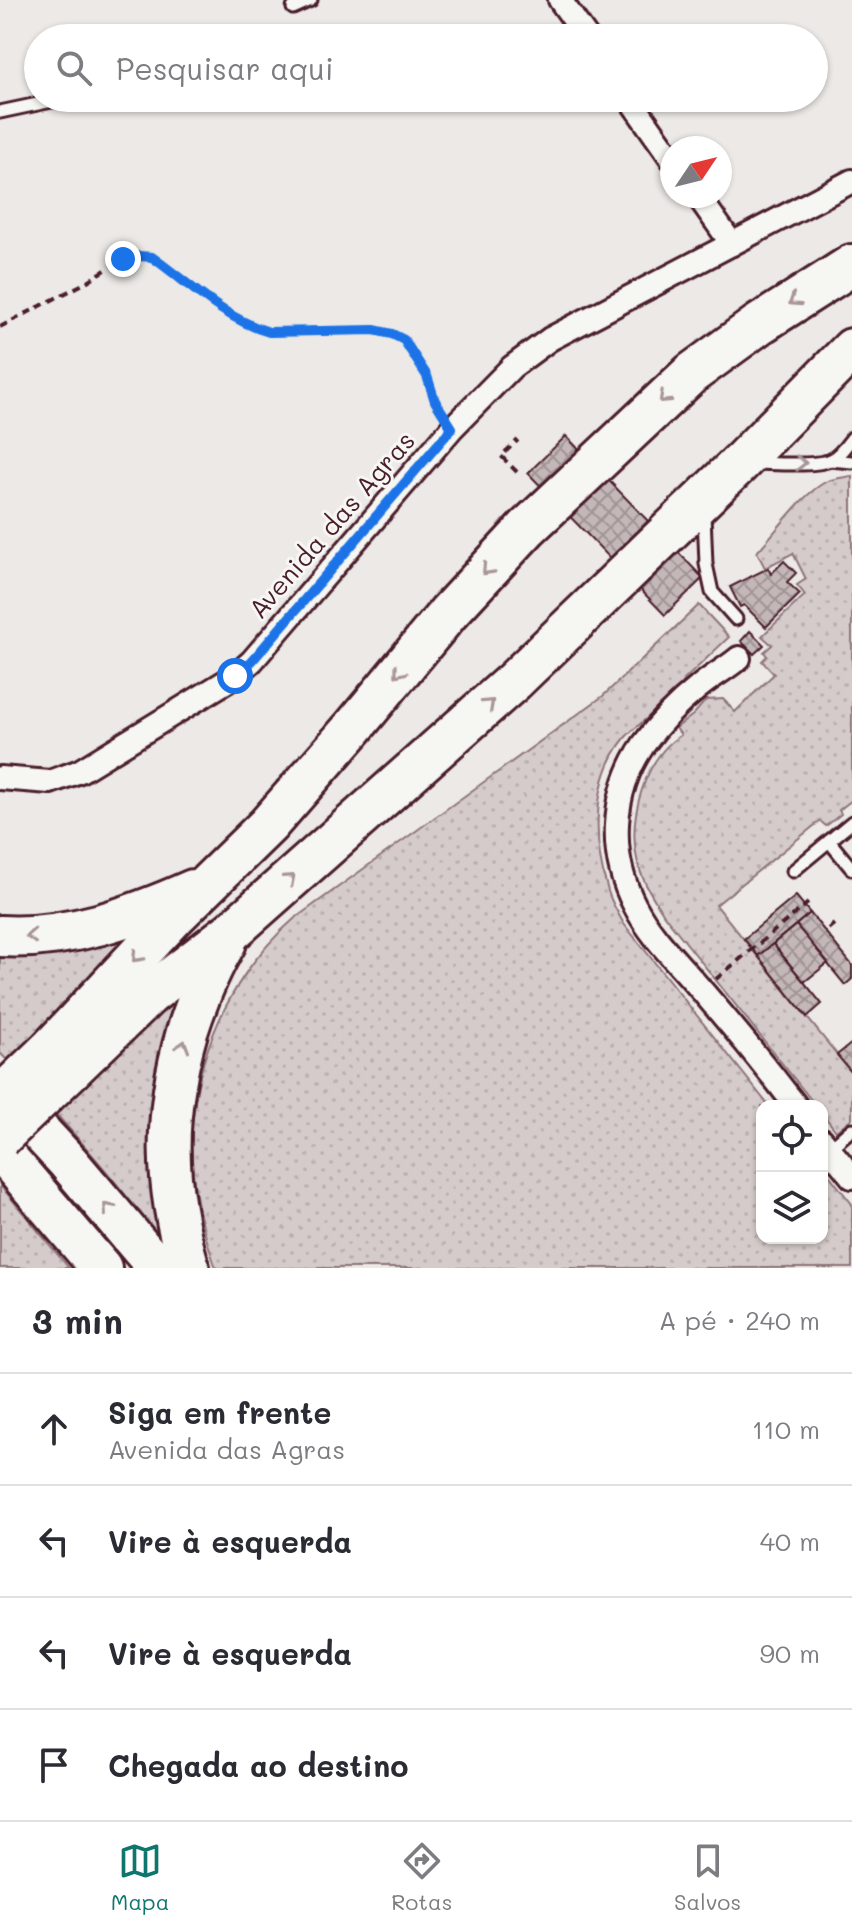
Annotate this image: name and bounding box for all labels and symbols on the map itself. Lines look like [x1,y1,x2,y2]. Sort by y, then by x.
north arrow [660,136,732,208]
route end [105,241,141,277]
one-way arrow [789,291,803,306]
one-way arrow [659,389,674,403]
street label: Avenida das Agras [241,424,422,625]
one-way arrow [795,454,808,472]
one-way arrow [483,560,497,575]
route start [217,658,253,694]
one-way arrow [395,663,409,678]
one-way arrow [479,700,494,714]
one-way arrow [280,874,295,888]
one-way arrow [24,927,37,944]
one-way arrow [132,947,146,962]
one-way arrow [174,1039,190,1053]
one-way arrow [103,1203,118,1217]

